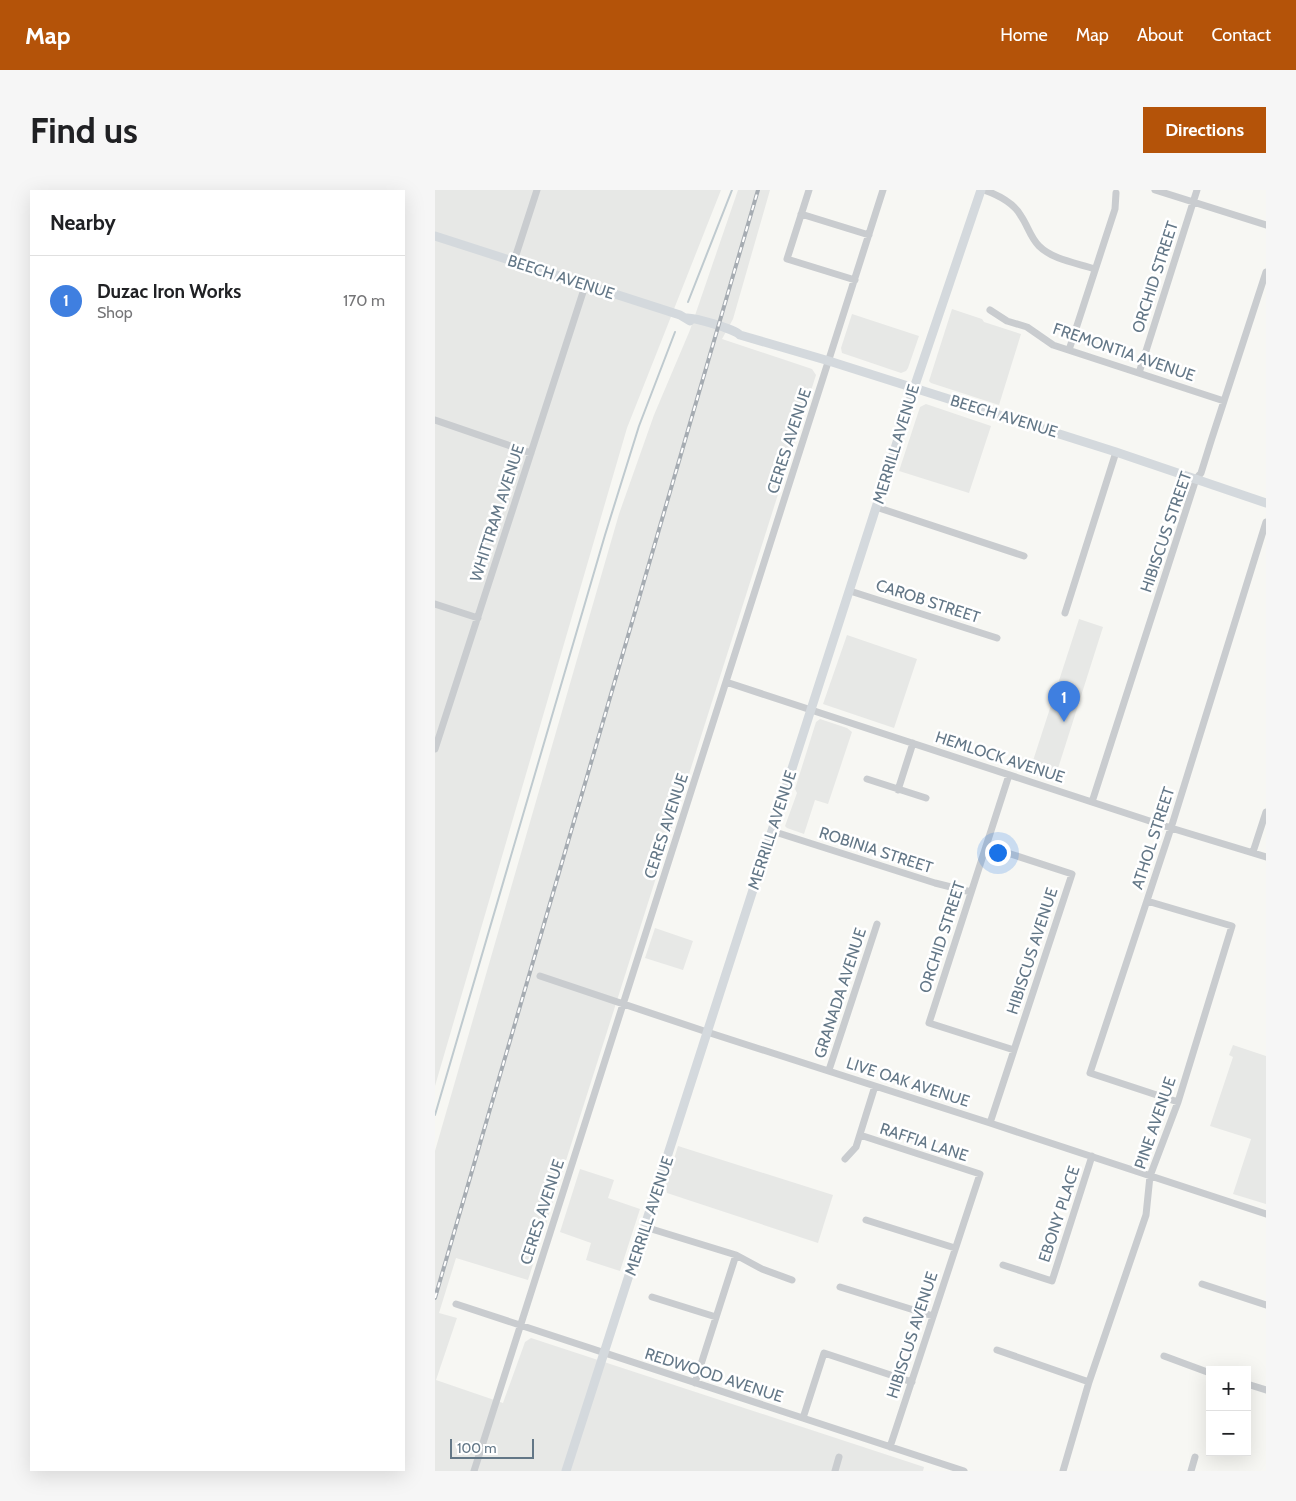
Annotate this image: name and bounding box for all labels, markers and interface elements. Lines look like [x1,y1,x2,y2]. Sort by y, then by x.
text: Map [25,21,71,50]
text: Home [1000,24,1048,46]
text: Map [1076,24,1109,46]
text: About [1137,24,1183,46]
text: Contact [1211,24,1271,46]
button: Directions [1143,107,1266,153]
text: Find us [30,109,138,152]
text: Nearby [50,210,116,235]
street label: ORCHID STREET [1128,218,1182,335]
street label: BEECH AVENUE [505,251,617,303]
text: Duzac Iron Works [97,280,241,303]
text: 1 [63,291,69,310]
text: 170 m [343,291,385,310]
text: Shop [97,303,133,322]
street label: FREMONTIA AVENUE [1051,319,1198,385]
street label: MERRILL AVENUE [869,382,923,506]
street label: CERES AVENUE [763,386,815,496]
street label: BEECH AVENUE [948,391,1060,441]
street label: WHITTRAM AVENUE [466,442,528,584]
street label: HIBISCUS STREET [1136,469,1196,595]
street label: CAROB STREET [873,575,983,627]
pin: 1 [1048,681,1080,722]
street label: HEMLOCK AVENUE [933,727,1067,787]
street label: MERRILL AVENUE [744,768,800,892]
street label: CERES AVENUE [640,771,692,881]
street label: ATHOL STREET [1128,784,1179,892]
street label: ROBINIA STREET [817,823,936,877]
your location [985,840,1011,866]
street label: ORCHID STREET [915,878,969,995]
street label: HIBISCUS AVENUE [1003,885,1061,1017]
street label: GRANADA AVENUE [810,925,870,1060]
street label: LIVE OAK AVENUE [844,1053,972,1111]
street label: PINE AVENUE [1130,1074,1180,1172]
street label: RAFFIA LANE [877,1119,971,1165]
street label: MERRILL AVENUE [621,1154,677,1278]
street label: CERES AVENUE [516,1157,568,1267]
street label: EBONY PLACE [1034,1163,1084,1265]
street label: HIBISCUS AVENUE [883,1269,941,1401]
street label: REDWOOD AVENUE [642,1344,786,1406]
map controls [1206,1366,1251,1456]
button: + [1206,1366,1251,1411]
button: − [1206,1411,1251,1456]
scale bar [450,1436,534,1459]
text: 100 m [457,1439,497,1457]

